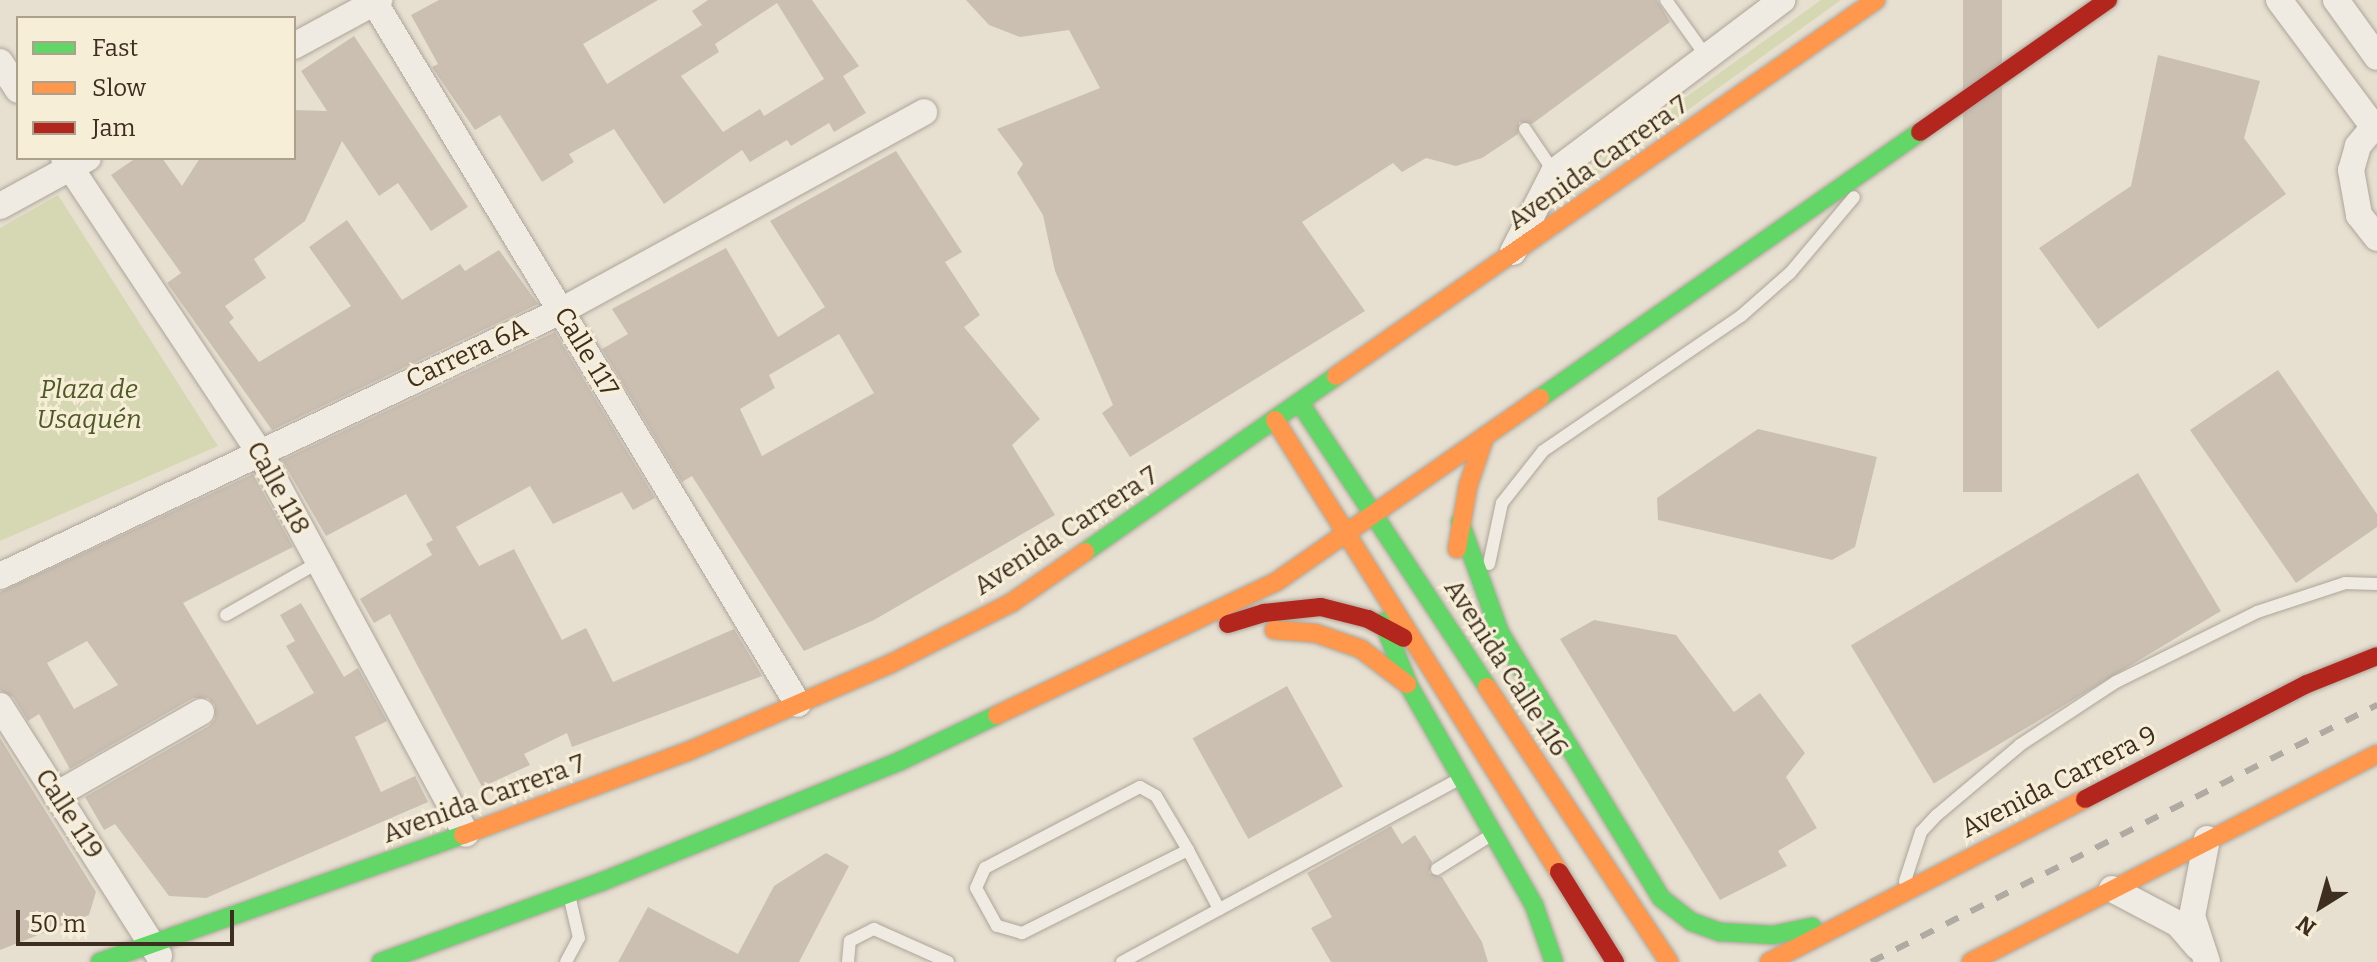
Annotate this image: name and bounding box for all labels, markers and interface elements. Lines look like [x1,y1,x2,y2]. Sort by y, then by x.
legend [16,16,296,160]
text: Fast [92,34,138,62]
text: Slow [92,74,146,102]
street label: Avenida Carrera 7 [1502,89,1694,237]
text: Jam [92,114,135,142]
street label: Calle 117 [547,302,625,402]
street label: Carrera 6A [401,312,533,396]
park label: Plaza de Usaquén [36,374,142,436]
street label: Calle 118 [240,436,316,540]
street label: Avenida Carrera 7 [968,460,1164,602]
street label: Avenida Calle 116 [1437,574,1575,762]
street label: Avenida Carrera 9 [1956,719,2162,845]
street label: Avenida Carrera 7 [379,748,589,850]
street label: Calle 119 [28,763,110,865]
north arrow [2281,866,2361,946]
scale bar [20,894,238,944]
text: 50 m [30,910,86,938]
text: N [2291,910,2321,941]

